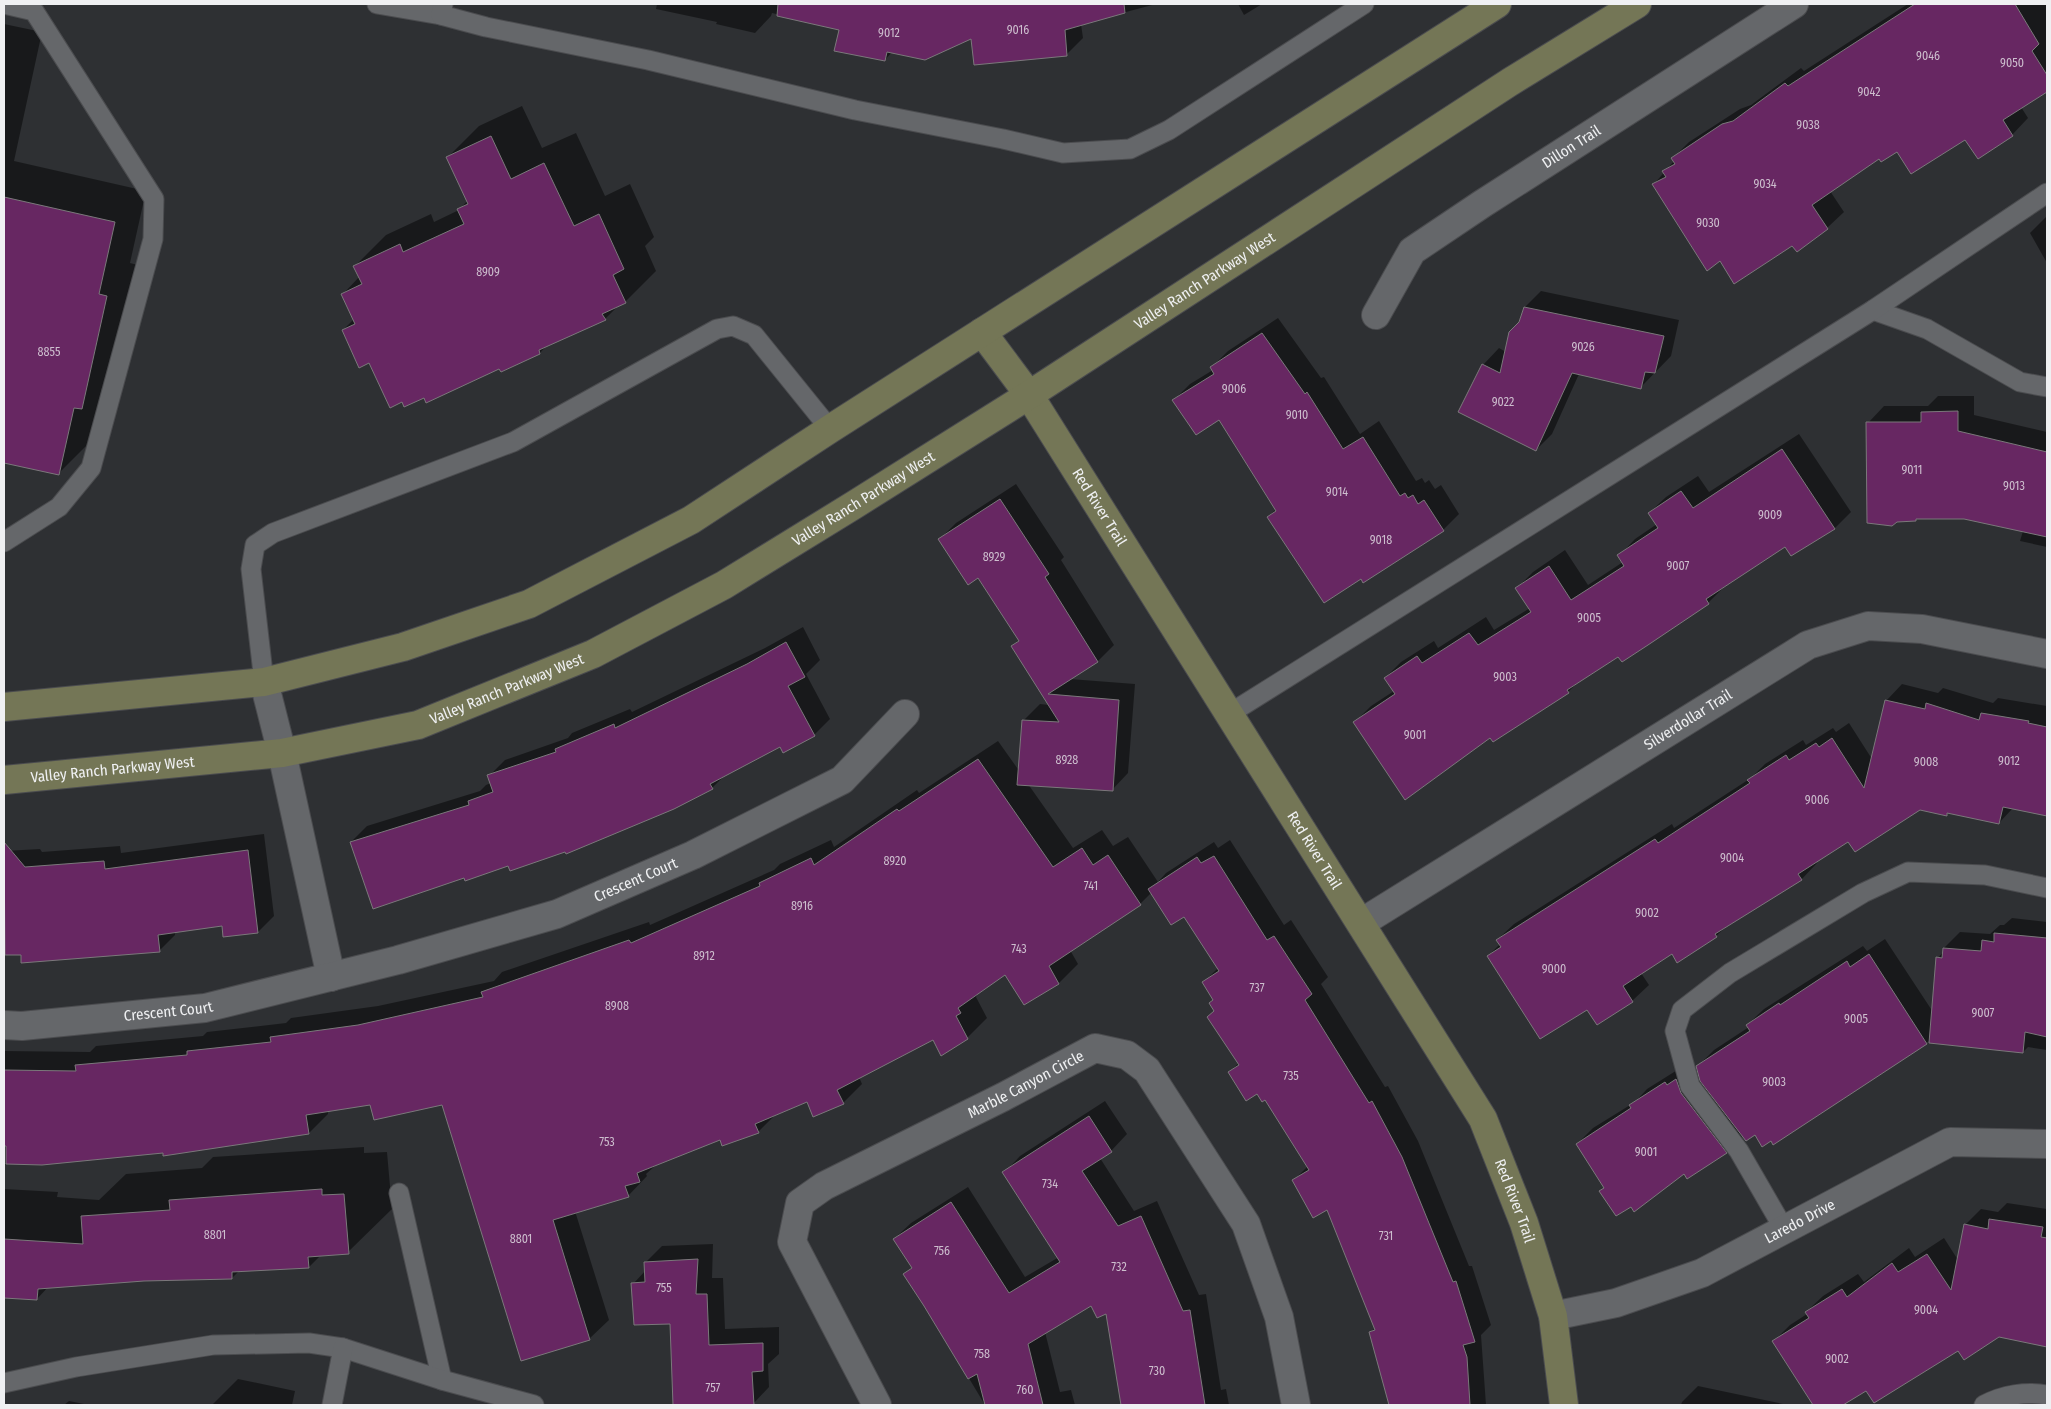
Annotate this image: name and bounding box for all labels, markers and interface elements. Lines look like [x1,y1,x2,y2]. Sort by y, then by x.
house number: 9016 [1007,23,1029,37]
house number: 9012 [878,26,900,40]
house number: 9046 [1916,49,1940,63]
house number: 9050 [2000,56,2024,70]
house number: 9042 [1857,85,1881,99]
house number: 9038 [1796,118,1820,132]
street label: Dillon Trail [1539,121,1604,172]
house number: 9034 [1753,177,1777,191]
house number: 9030 [1696,216,1720,230]
street label: Valley Ranch Parkway West [1131,228,1279,333]
house number: 8909 [476,265,500,279]
house number: 9026 [1571,340,1595,354]
house number: 8855 [38,345,61,359]
house number: 9006 [1222,382,1246,396]
house number: 9022 [1492,395,1514,409]
house number: 9010 [1286,408,1308,422]
street label: Valley Ranch Parkway West [789,448,938,550]
house number: 9011 [1902,463,1922,477]
street label: Red River Trail [1068,465,1130,549]
house number: 9013 [2003,479,2025,493]
house number: 9014 [1326,485,1348,499]
house number: 9009 [1758,508,1782,522]
house number: 9018 [1370,533,1392,547]
house number: 8929 [983,550,1005,564]
house number: 9007 [1667,559,1690,573]
house number: 9005 [1577,611,1601,625]
street label: Valley Ranch Parkway West [427,650,586,728]
house number: 9003 [1493,670,1517,684]
street label: Silverdollar Trail [1641,686,1735,754]
house number: 9001 [1404,728,1426,742]
street label: Valley Ranch Parkway West [30,753,195,786]
house number: 8928 [1056,753,1078,767]
house number: 9012 [1998,754,2020,768]
house number: 9008 [1914,755,1938,769]
house number: 9006 [1805,793,1829,807]
street label: Red River Trail [1283,808,1346,892]
house number: 9004 [1720,851,1744,865]
street label: Crescent Court [591,854,680,906]
house number: 8920 [883,854,907,868]
house number: 741 [1084,879,1098,893]
house number: 8916 [791,899,813,913]
house number: 9002 [1635,906,1659,920]
house number: 743 [1011,942,1027,956]
house number: 8912 [693,949,715,963]
house number: 9000 [1542,962,1566,976]
house number: 737 [1250,981,1265,995]
street label: Crescent Court [123,997,215,1025]
house number: 8908 [605,999,629,1013]
house number: 9007 [1972,1006,1995,1020]
house number: 9005 [1844,1012,1868,1026]
street label: Marble Canyon Circle [965,1047,1087,1122]
house number: 735 [1283,1069,1299,1083]
house number: 9003 [1762,1075,1786,1089]
house number: 753 [599,1135,615,1149]
house number: 9001 [1635,1145,1657,1159]
street label: Red River Trail [1491,1156,1539,1245]
house number: 734 [1042,1177,1058,1191]
street label: Laredo Drive [1761,1195,1838,1247]
house number: 8801 [204,1228,226,1242]
house number: 731 [1379,1229,1393,1243]
house number: 8801 [510,1232,532,1246]
house number: 756 [934,1244,950,1258]
house number: 732 [1111,1260,1127,1274]
house number: 755 [656,1281,672,1295]
house number: 9004 [1914,1303,1938,1317]
house number: 758 [974,1347,990,1361]
house number: 9002 [1825,1352,1849,1366]
house number: 730 [1149,1364,1165,1378]
house number: 757 [706,1381,721,1395]
house number: 760 [1017,1383,1033,1397]

